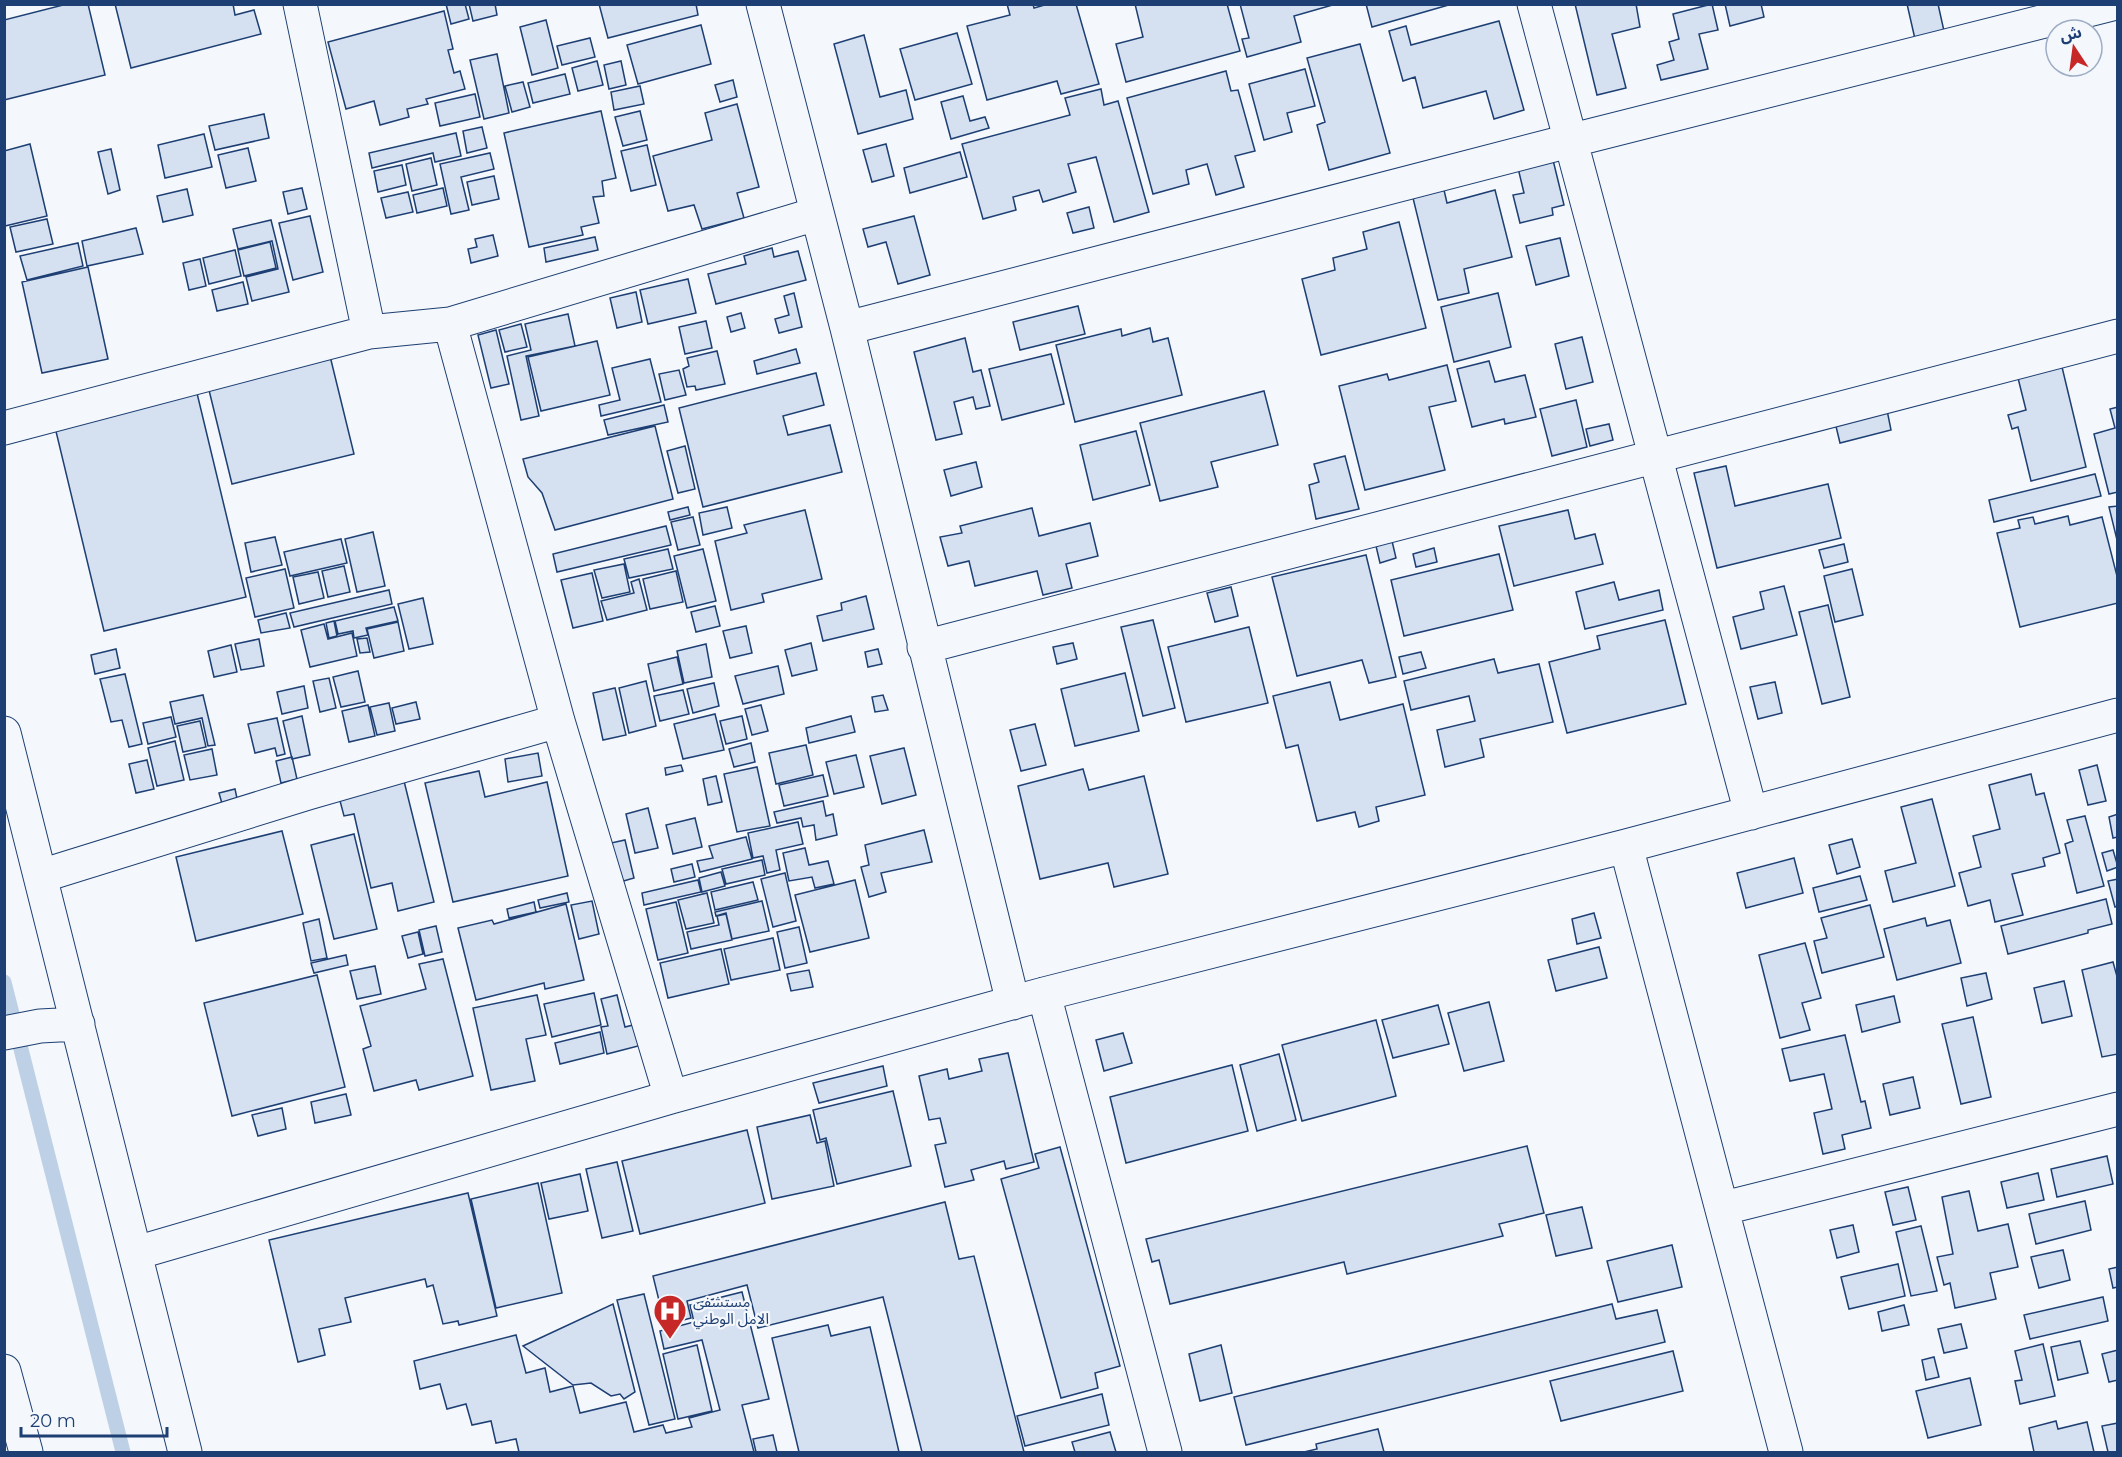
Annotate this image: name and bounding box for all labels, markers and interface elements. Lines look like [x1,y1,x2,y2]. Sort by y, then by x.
north arrow [2044,18,2104,78]
text: ش [2058,22,2084,46]
place label: مستشفى الامل الوطني [693,1292,769,1330]
hospital icon: مستشفى الامل الوطني [652,1293,688,1340]
scale bar [21,1400,166,1438]
text: 20 m [30,1410,76,1432]

